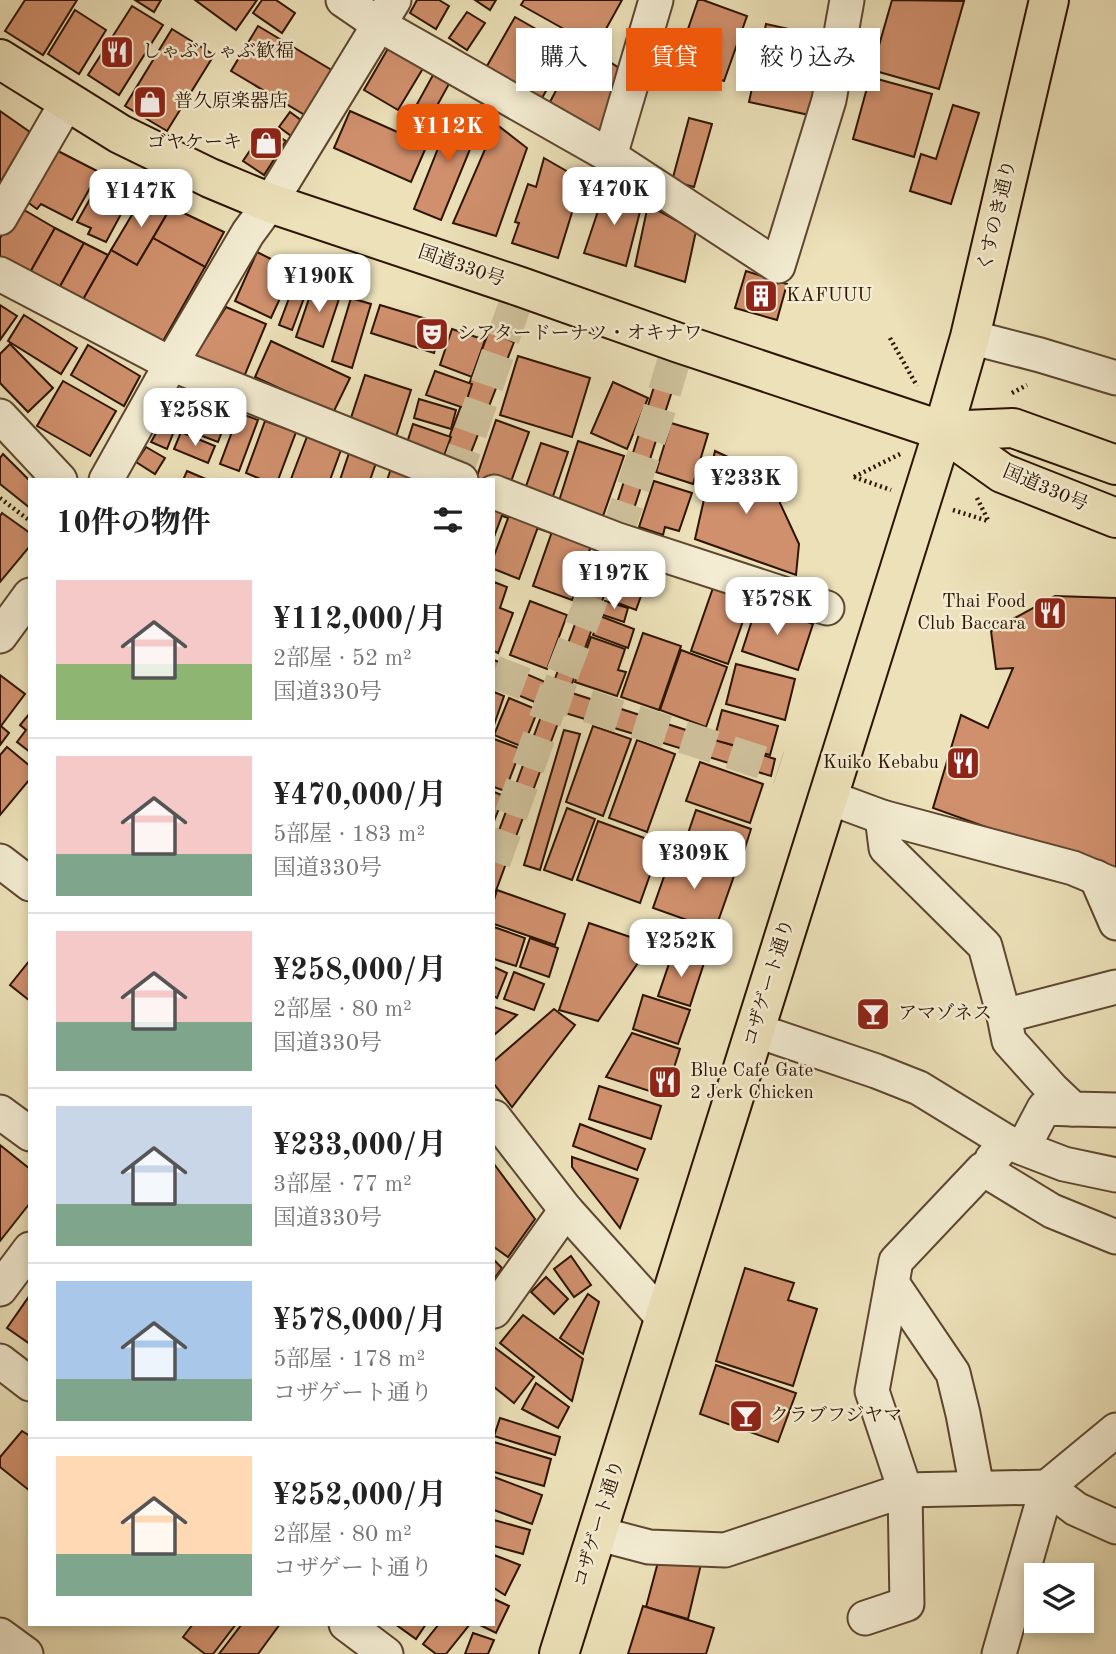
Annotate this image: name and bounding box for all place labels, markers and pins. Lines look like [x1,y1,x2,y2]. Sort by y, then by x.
restaurant icon: しゃぶしゃぶ歓福 [98,33,136,71]
place label: しゃぶしゃぶ歓福 [142,41,294,62]
shop icon: 普久原楽器店 [131,83,169,121]
place label: 普久原楽器店 [174,91,288,112]
pin: ¥112K [399,104,497,164]
shop icon: ゴヤケーキ [247,124,285,162]
place label: ゴヤケーキ [147,133,242,153]
pin: ¥470K [565,168,663,227]
pin: ¥147K [92,170,190,229]
pin: ¥190K [270,254,368,314]
building icon: KAFUUU [742,277,780,315]
place label: KAFUUU [786,287,872,306]
theatre icon: シアタードーナツ・オキナワ [413,315,451,353]
place label: シアタードーナツ・オキナワ [457,324,702,344]
pin: ¥258K [146,388,244,448]
pin: ¥233K [697,456,795,516]
pin: ¥197K [565,552,663,611]
pin: ¥578K [728,578,826,637]
place label: Thai Food Club Baccara [917,593,1027,634]
restaurant icon: Thai Food Club Baccara [1031,594,1069,632]
restaurant icon: Kuiko Kebabu [944,744,982,782]
place label: Kuiko Kebabu [823,754,939,773]
pin: ¥309K [645,832,743,891]
pin: ¥252K [632,920,730,979]
bar icon: アマゾネス [854,995,892,1033]
place label: アマゾネス [898,1003,992,1024]
place label: Blue Cafe Gate 2 Jerk Chicken [690,1062,814,1103]
restaurant icon: Blue Cafe Gate 2 Jerk Chicken [646,1063,684,1101]
bar icon: クラブフジヤマ [727,1397,765,1435]
place label: クラブフジヤマ [770,1405,902,1426]

